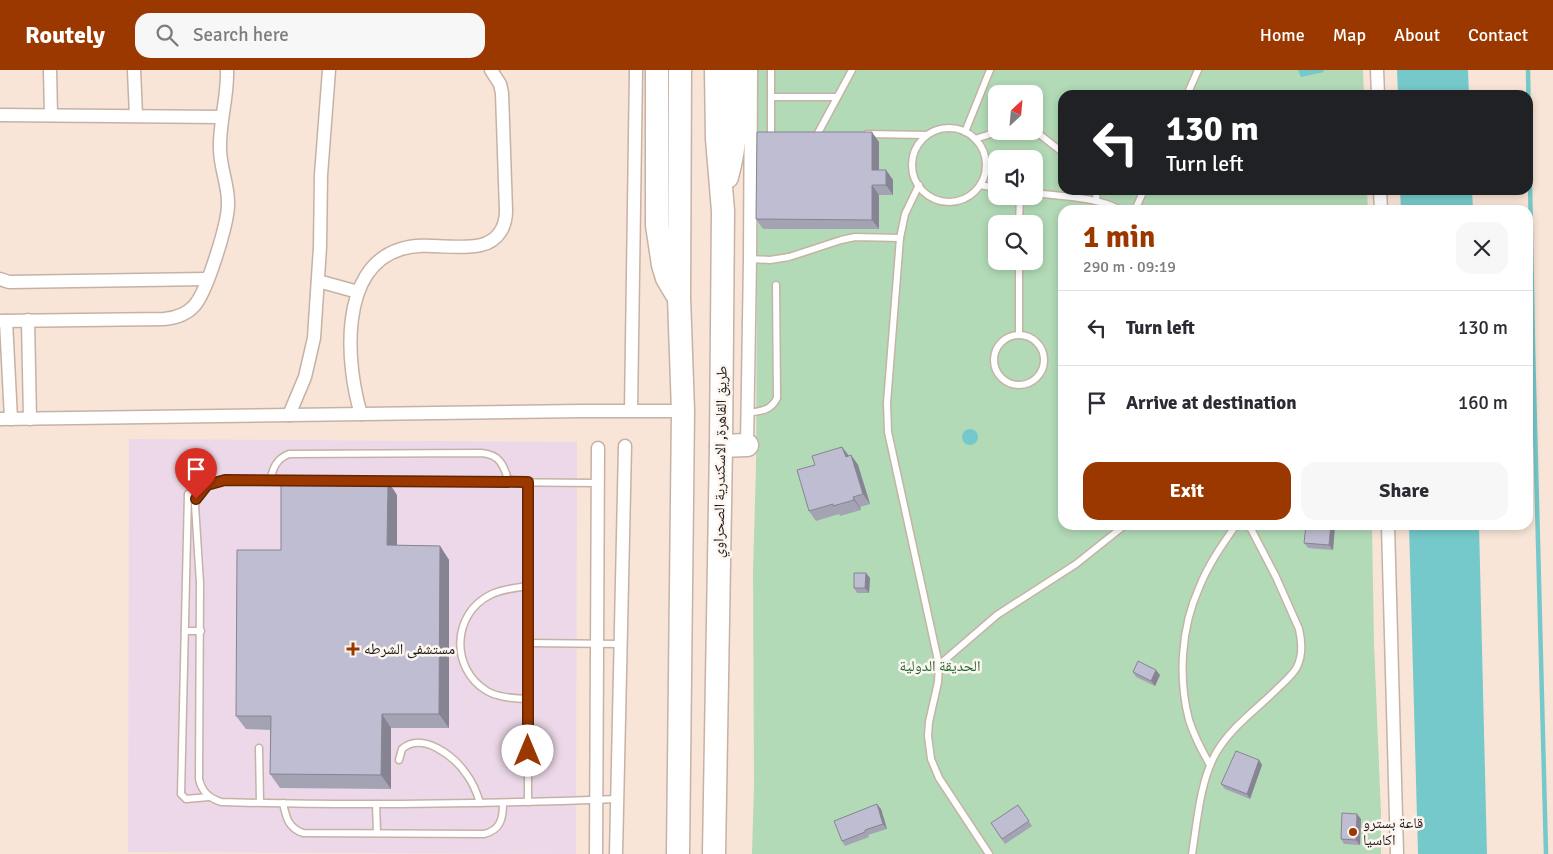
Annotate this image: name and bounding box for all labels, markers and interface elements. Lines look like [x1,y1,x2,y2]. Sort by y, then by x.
search box [135,13,485,58]
text: Routely [25,20,105,50]
icon: search [153,21,181,49]
text: Search here [193,23,289,47]
text: Home [1260,24,1305,46]
text: Map [1333,24,1366,46]
text: About [1394,24,1440,46]
text: Contact [1468,24,1528,46]
north arrow [988,85,1042,140]
map controls [988,85,1043,270]
text: 130 m [1166,107,1259,150]
icon: left [1083,110,1148,175]
button: sound [988,150,1043,205]
text: Turn left [1166,150,1244,177]
button: search [988,215,1043,270]
text: 1 min [1083,219,1155,256]
button: close [1456,222,1508,274]
text: 290 m · 09:19 [1083,257,1176,277]
icon: left [1083,314,1111,342]
text: Turn left [1126,316,1195,340]
text: 130 m [1458,316,1508,340]
street label: طريق القاهرة, الاسكندرية الصحراوي [709,366,733,558]
icon: arrive [1083,389,1111,417]
text: Arrive at destination [1126,391,1297,415]
text: 160 m [1458,391,1508,415]
pin [175,448,217,499]
icon: arrive [182,455,210,483]
button: Exit [1083,462,1291,520]
button: Share [1301,462,1508,520]
place label: مستشفى الشرطه [364,640,455,659]
marker: مستشفى الشرطه [346,642,360,656]
park label: الحديقة الدولية [899,657,981,675]
position arrow [501,724,553,776]
place label: قاعة بسترو اكاسيا [1363,814,1423,849]
marker: قاعة بسترو اكاسيا [1347,826,1359,838]

